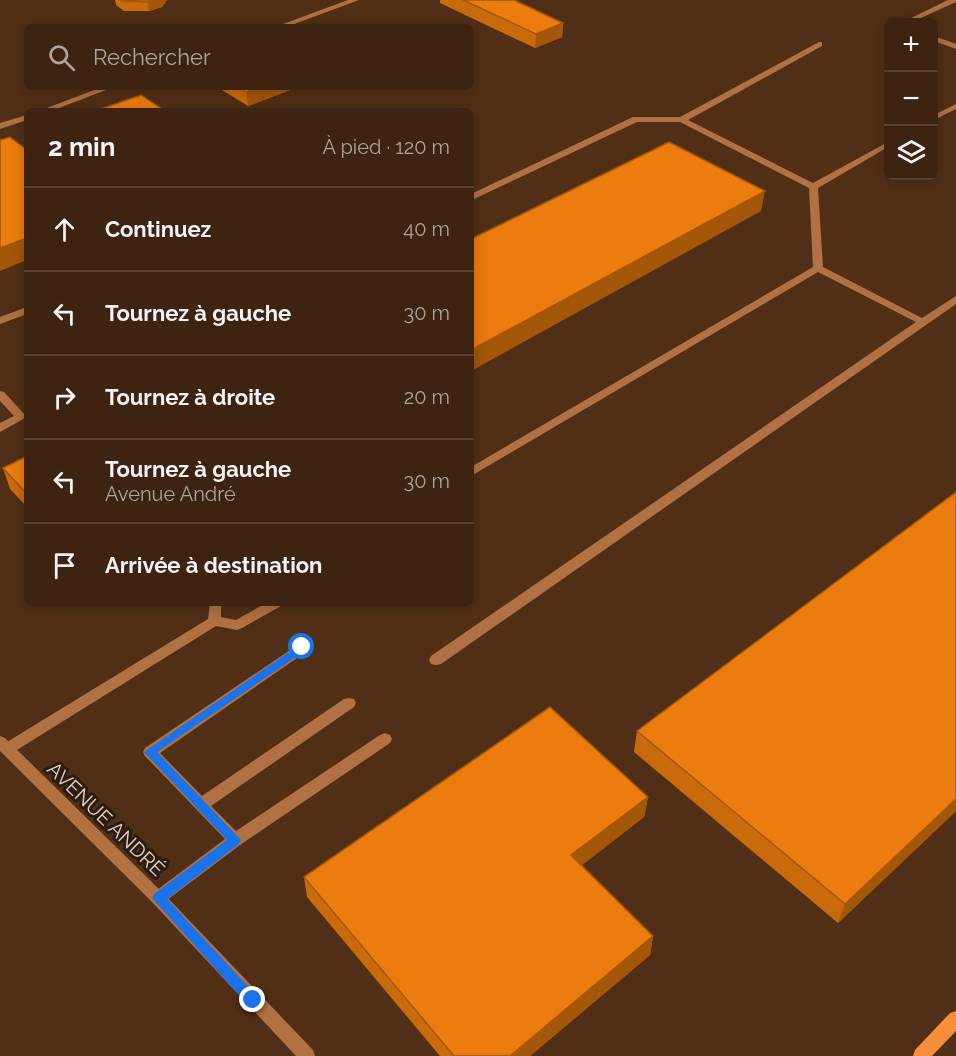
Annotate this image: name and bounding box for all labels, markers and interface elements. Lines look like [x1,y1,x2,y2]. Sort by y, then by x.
map controls [884,18,938,180]
button: + [884,18,938,72]
search box [24,24,474,90]
icon: search [45,41,78,74]
text: Rechercher [93,44,211,70]
button: − [884,72,938,126]
button: layers [884,126,938,180]
text: 2 min [48,132,115,162]
text: À pied · 120 m [322,135,450,159]
icon: ahead [48,213,81,246]
text: Continuez [105,216,211,242]
text: 40 m [403,217,450,241]
icon: left [48,297,81,330]
text: Tournez à gauche [105,300,291,326]
text: 30 m [404,301,450,325]
icon: right [48,381,81,414]
text: Tournez à droite [105,384,275,410]
text: 20 m [404,385,450,409]
text: Tournez à gauche [105,456,291,482]
icon: left [48,465,81,498]
text: 30 m [404,469,450,493]
text: Avenue André [105,482,236,506]
icon: arrive [48,549,81,582]
text: Arrivée à destination [105,552,322,578]
route start [288,633,314,659]
street label: AVENUE ANDRÉ [42,757,170,881]
route end [239,986,265,1012]

